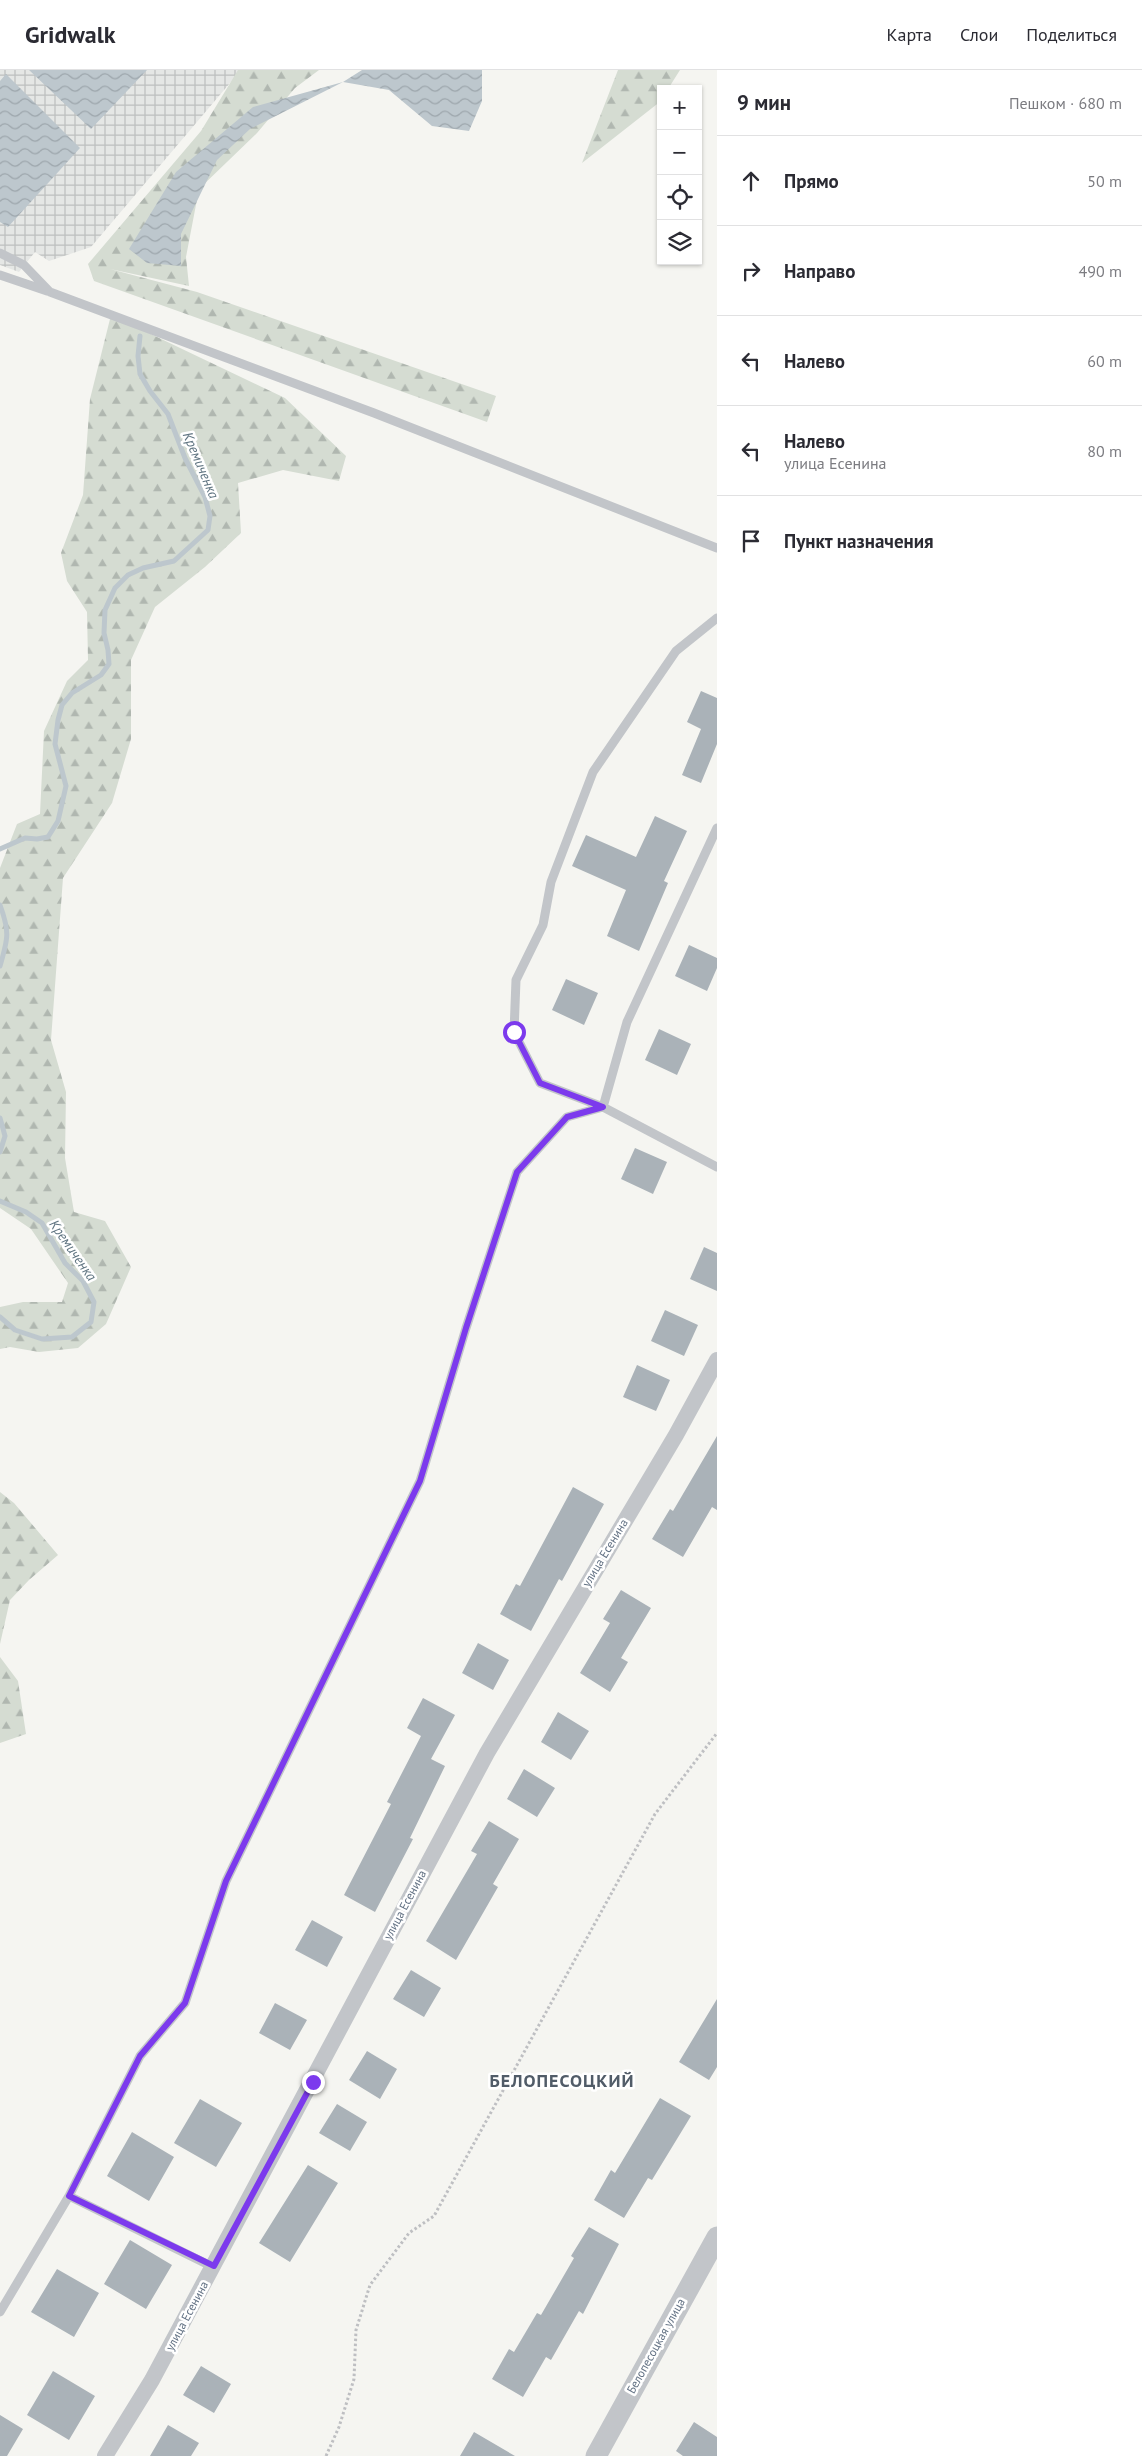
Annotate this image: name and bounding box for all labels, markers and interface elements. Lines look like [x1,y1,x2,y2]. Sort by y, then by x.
text: Gridwalk [25,19,115,50]
text: Карта [887,23,932,46]
text: Слои [960,23,998,46]
text: Поделиться [1026,23,1117,46]
map controls [657,85,702,265]
button: + [657,85,702,130]
text: 9 мин [737,89,791,116]
text: Пешком · 680 m [1009,93,1122,113]
button: − [657,130,702,175]
icon: ahead [737,167,765,195]
text: Прямо [784,169,839,193]
text: 50 m [1087,171,1122,191]
button: locate [657,175,702,220]
button: layers [657,220,702,265]
icon: right [737,257,765,285]
text: Направо [784,259,855,283]
text: 490 m [1079,261,1122,281]
icon: left [737,347,765,375]
text: Налево [784,349,845,373]
text: 60 m [1087,351,1122,371]
water label: Кремиченка [179,429,223,501]
text: Налево [784,429,845,453]
icon: left [737,437,765,465]
text: 80 m [1087,441,1122,461]
text: улица Есенина [784,453,887,473]
icon: arrive [737,527,765,555]
text: Пункт назначения [784,529,934,553]
route start [503,1021,526,1044]
water label: Кремиченка [45,1216,101,1284]
street label: улица Есенина [578,1516,631,1590]
street label: улица Есенина [380,1867,429,1942]
district label: БЕЛОПЕСОЦКИЙ [490,2069,634,2092]
route end [302,2071,325,2094]
street label: улица Есенина [162,2278,211,2353]
street label: Белопесоцкая улица [623,2295,688,2396]

